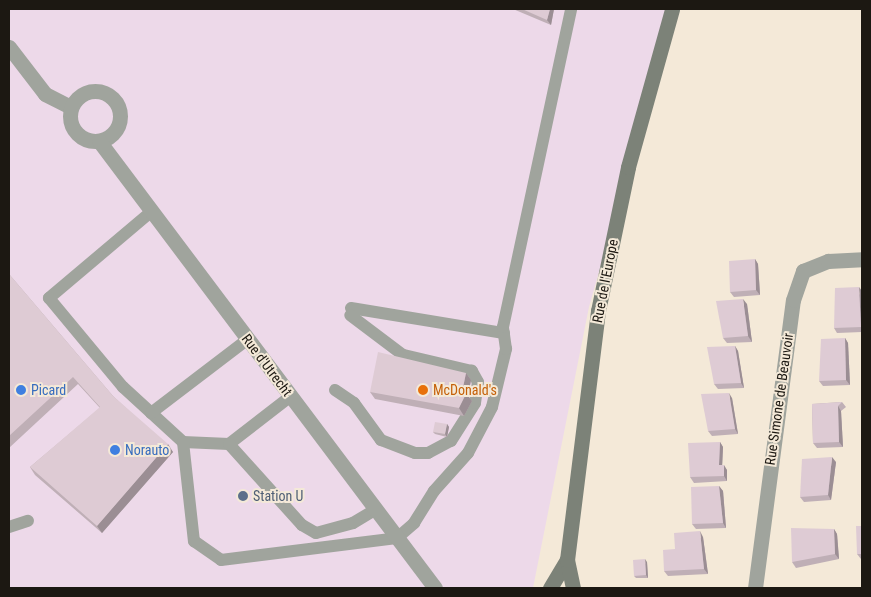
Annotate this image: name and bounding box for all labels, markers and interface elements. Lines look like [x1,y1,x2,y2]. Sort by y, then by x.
street label: Rue de l'Europe [589,238,621,324]
street label: Rue d'Utrecht [238,331,296,399]
street label: Rue Simone de Beauvoir [761,332,797,466]
place label: Picard [31,382,66,398]
place label: McDonald's [433,382,497,398]
marker: Picard [15,384,27,396]
marker: McDonald's [417,384,429,396]
place label: Norauto [125,442,169,458]
marker: Norauto [109,444,121,456]
place label: Station U [253,488,303,504]
marker: Station U [237,490,249,502]

